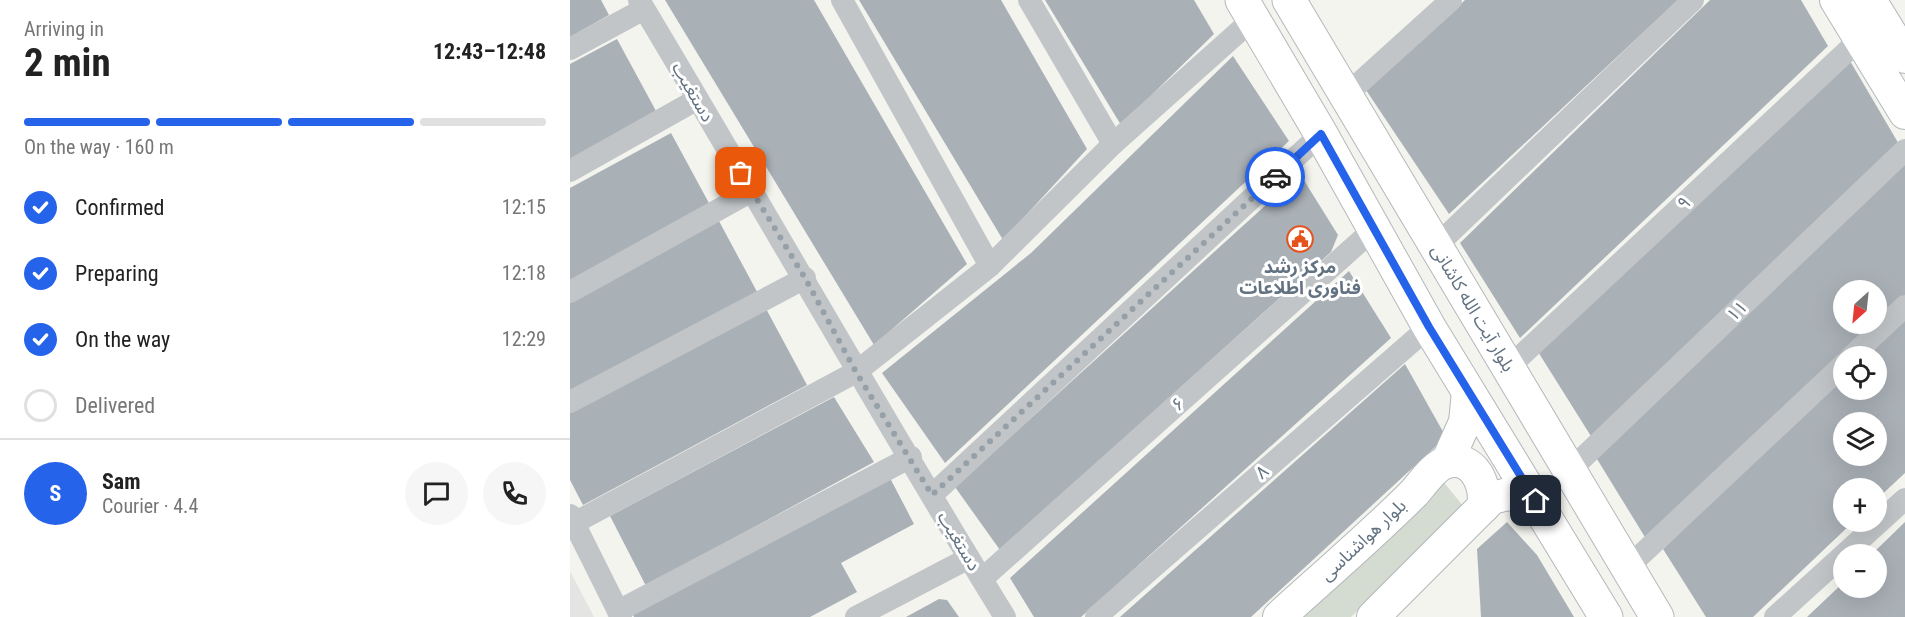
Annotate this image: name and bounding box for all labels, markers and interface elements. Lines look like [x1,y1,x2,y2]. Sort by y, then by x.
text: Arriving in [24,17,104,41]
text: 12:43–12:48 [433,39,546,64]
text: 2 min [24,40,111,86]
street label: دستغیب [668,58,719,125]
text: On the way · 160 m [24,135,174,159]
pin [715,147,766,198]
courier [1245,147,1305,207]
icon: bag [724,156,757,189]
icon: car [1259,161,1292,194]
icon: check [24,191,57,224]
street label: ۹ [1673,191,1695,214]
text: Confirmed [75,195,164,220]
text: 12:15 [502,195,546,219]
public building icon: مرکز رشد فناوری اطلاعات [1285,224,1315,254]
street label: بلوار آیت الله کاشانی [1426,240,1520,376]
place label: مرکز رشد فناوری اطلاعات [1239,256,1361,299]
icon: check [24,257,57,290]
text: Preparing [75,261,159,286]
text: 12:18 [502,261,546,285]
north arrow [1833,280,1887,334]
map controls [1833,280,1887,598]
street label: ۱۱ [1722,296,1751,325]
icon: check [24,323,57,356]
text: On the way [75,327,170,352]
text: 12:29 [502,327,546,351]
button: locate [1833,346,1887,400]
street label: ۶ [1167,392,1189,415]
text: Delivered [75,393,155,418]
button: layers [1833,412,1887,466]
street label: ۸ [1251,460,1272,483]
button: chat [405,462,468,525]
button: phone [483,462,546,525]
text: Sam [102,469,141,494]
pin [1510,475,1561,526]
button: + [1833,478,1887,532]
text: S [50,481,61,506]
icon: home [1519,484,1552,517]
text: Courier · 4.4 [102,494,198,518]
street label: بلوار هواشناسی [1315,495,1411,585]
street label: دستغیب [934,507,985,574]
button: − [1833,544,1887,598]

